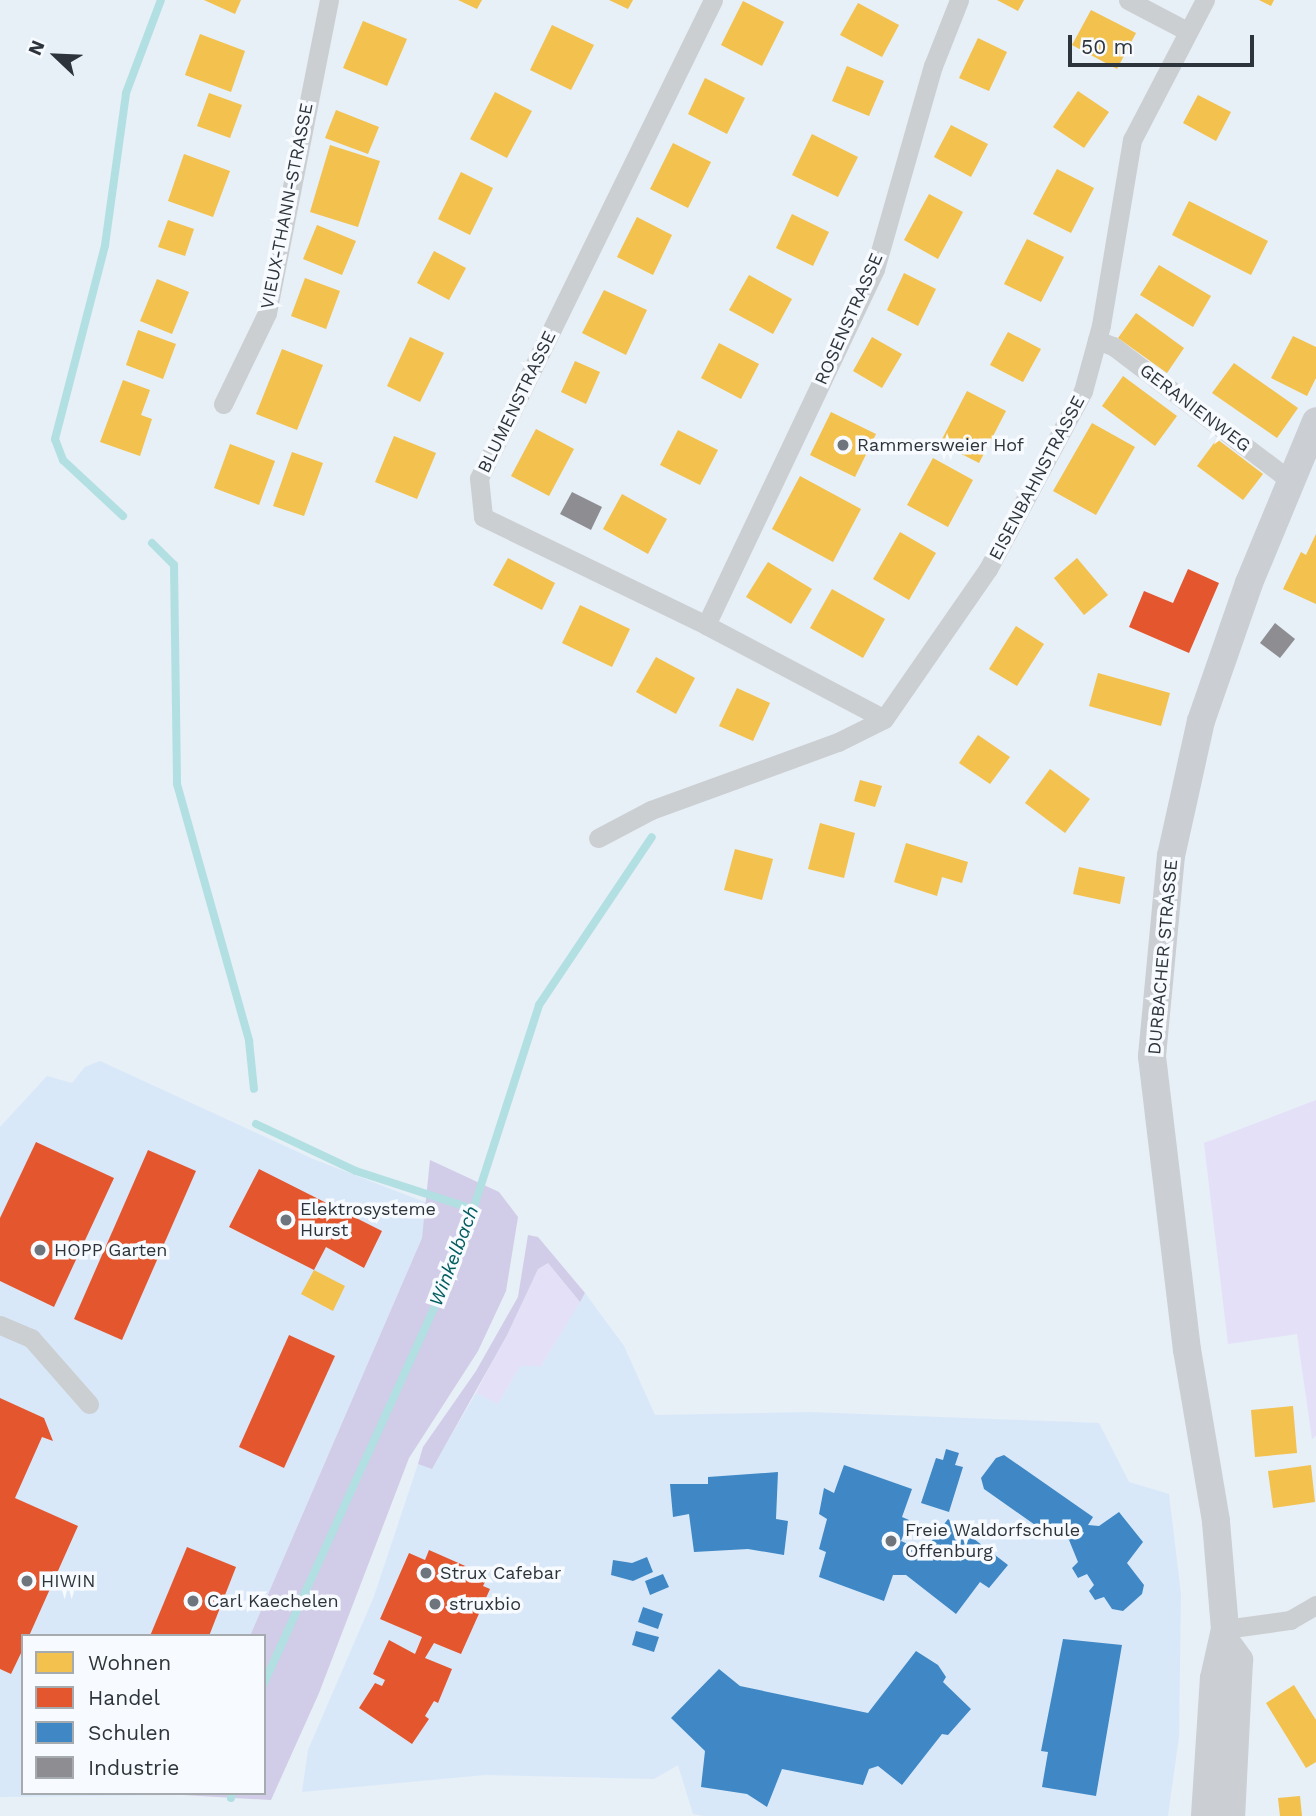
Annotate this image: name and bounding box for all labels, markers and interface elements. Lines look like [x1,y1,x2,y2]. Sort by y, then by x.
north arrow [21,21,91,91]
scale bar [1071,21,1256,65]
text: 50 m [1081,34,1133,59]
text: N [23,37,50,59]
street label: VIEUX-THANN-STRASSE [256,101,318,311]
street label: ROSENSTRASSE [810,250,888,388]
street label: BLUMENSTRASSE [473,328,561,476]
street label: GERANIENWEG [1135,359,1255,457]
street label: EISENBAHNSTRASSE [984,392,1090,564]
place label: Rammersweier Hof [857,434,1024,456]
marker: Rammersweier Hof [835,437,851,453]
street label: DURBACHER STRASSE [1144,858,1182,1056]
place label: Elektrosysteme Hurst [300,1199,436,1242]
water label: Winkelbach [424,1203,484,1309]
marker: Elektrosysteme Hurst [278,1212,294,1228]
place label: HOPP Garten [54,1239,168,1261]
marker: HOPP Garten [32,1242,48,1258]
place label: Freie Waldorfschule Offenburg [905,1520,1080,1562]
marker: Freie Waldorfschule Offenburg [883,1533,899,1549]
place label: Strux Cafebar [440,1562,562,1584]
marker: Strux Cafebar [418,1565,434,1581]
place label: HIWIN [41,1570,95,1592]
marker: HIWIN [19,1573,35,1589]
place label: Carl Kaechelen [207,1590,339,1612]
marker: Carl Kaechelen [185,1593,201,1609]
place label: struxbio [449,1593,521,1615]
marker: struxbio [427,1596,443,1612]
legend [21,1634,266,1795]
text: Wohnen [88,1650,171,1675]
text: Handel [88,1685,160,1710]
text: Schulen [88,1720,171,1745]
text: Industrie [88,1755,179,1780]

